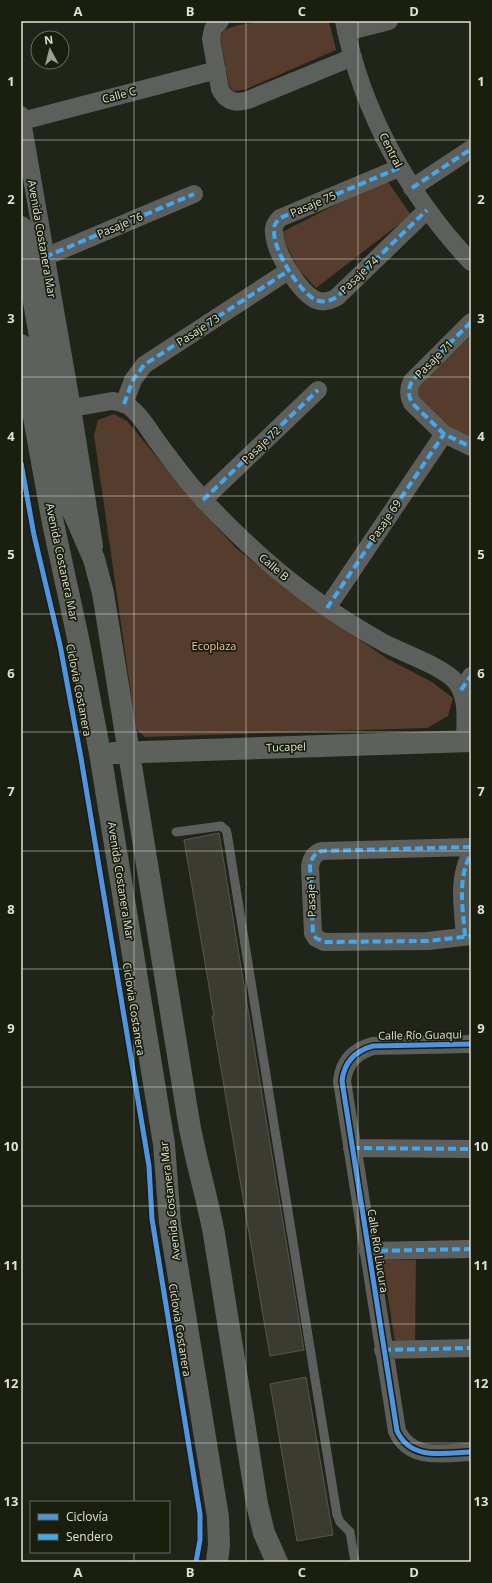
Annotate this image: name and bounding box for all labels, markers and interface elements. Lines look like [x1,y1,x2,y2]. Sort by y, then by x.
text: A [74,2,83,20]
text: B [186,2,195,20]
text: C [298,2,306,20]
text: D [409,2,419,20]
north arrow [30,30,70,70]
text: N [43,32,54,48]
text: 1 [7,72,15,90]
text: 1 [477,72,485,90]
street label: Calle C [100,83,138,106]
street label: Central [376,130,407,170]
street label: Avenida Costanera Mar [25,179,60,300]
street label: Pasaje 75 [288,187,338,220]
text: 2 [7,190,15,208]
text: 2 [477,190,485,208]
street label: Pasaje 76 [95,208,145,241]
street label: Pasaje 74 [336,252,382,297]
text: 3 [7,309,15,327]
text: 3 [477,309,485,327]
street label: Pasaje 73 [173,310,222,349]
street label: Pasaje 71 [411,336,456,381]
street label: Pasaje 72 [238,422,283,467]
text: 4 [7,427,15,445]
text: 4 [477,427,485,445]
street label: Pasaje 69 [365,496,404,545]
street label: Avenida Costanera Mar [43,502,82,622]
text: 5 [7,545,15,563]
text: 5 [477,545,485,563]
street label: Calle B [256,550,292,584]
park label: Ecoplaza [192,638,236,653]
street label: Ciclovia Costanera [63,642,96,737]
text: 6 [7,664,15,682]
text: 6 [477,664,485,682]
street label: Tucapel [266,738,306,755]
text: 7 [7,782,15,800]
text: 7 [477,782,485,800]
street label: Avenida Costanera Mar [105,821,138,942]
street label: Pasaje 1 [302,875,319,917]
text: 8 [7,900,15,918]
text: 8 [477,900,485,918]
street label: Ciclovia Costanera [120,961,149,1057]
text: 9 [7,1019,15,1037]
text: 9 [477,1019,485,1037]
street label: Calle Río Guaqui [378,1026,462,1043]
text: 10 [4,1137,18,1155]
text: 10 [474,1137,488,1155]
street label: Avenida Costanera Mar [156,1140,183,1261]
street label: Calle Río Liucura [364,1208,393,1294]
text: 11 [4,1256,18,1274]
text: 11 [474,1256,488,1274]
street label: Ciclovia Costanera [166,1282,195,1378]
text: 12 [4,1374,19,1392]
text: 12 [474,1374,489,1392]
text: 13 [4,1492,18,1510]
text: 13 [474,1492,488,1510]
legend [30,1501,170,1553]
text: Ciclovía [66,1508,108,1525]
text: Sendero [66,1528,113,1545]
text: A [74,1563,83,1581]
text: B [186,1563,195,1581]
text: C [298,1563,306,1581]
text: D [409,1563,419,1581]

